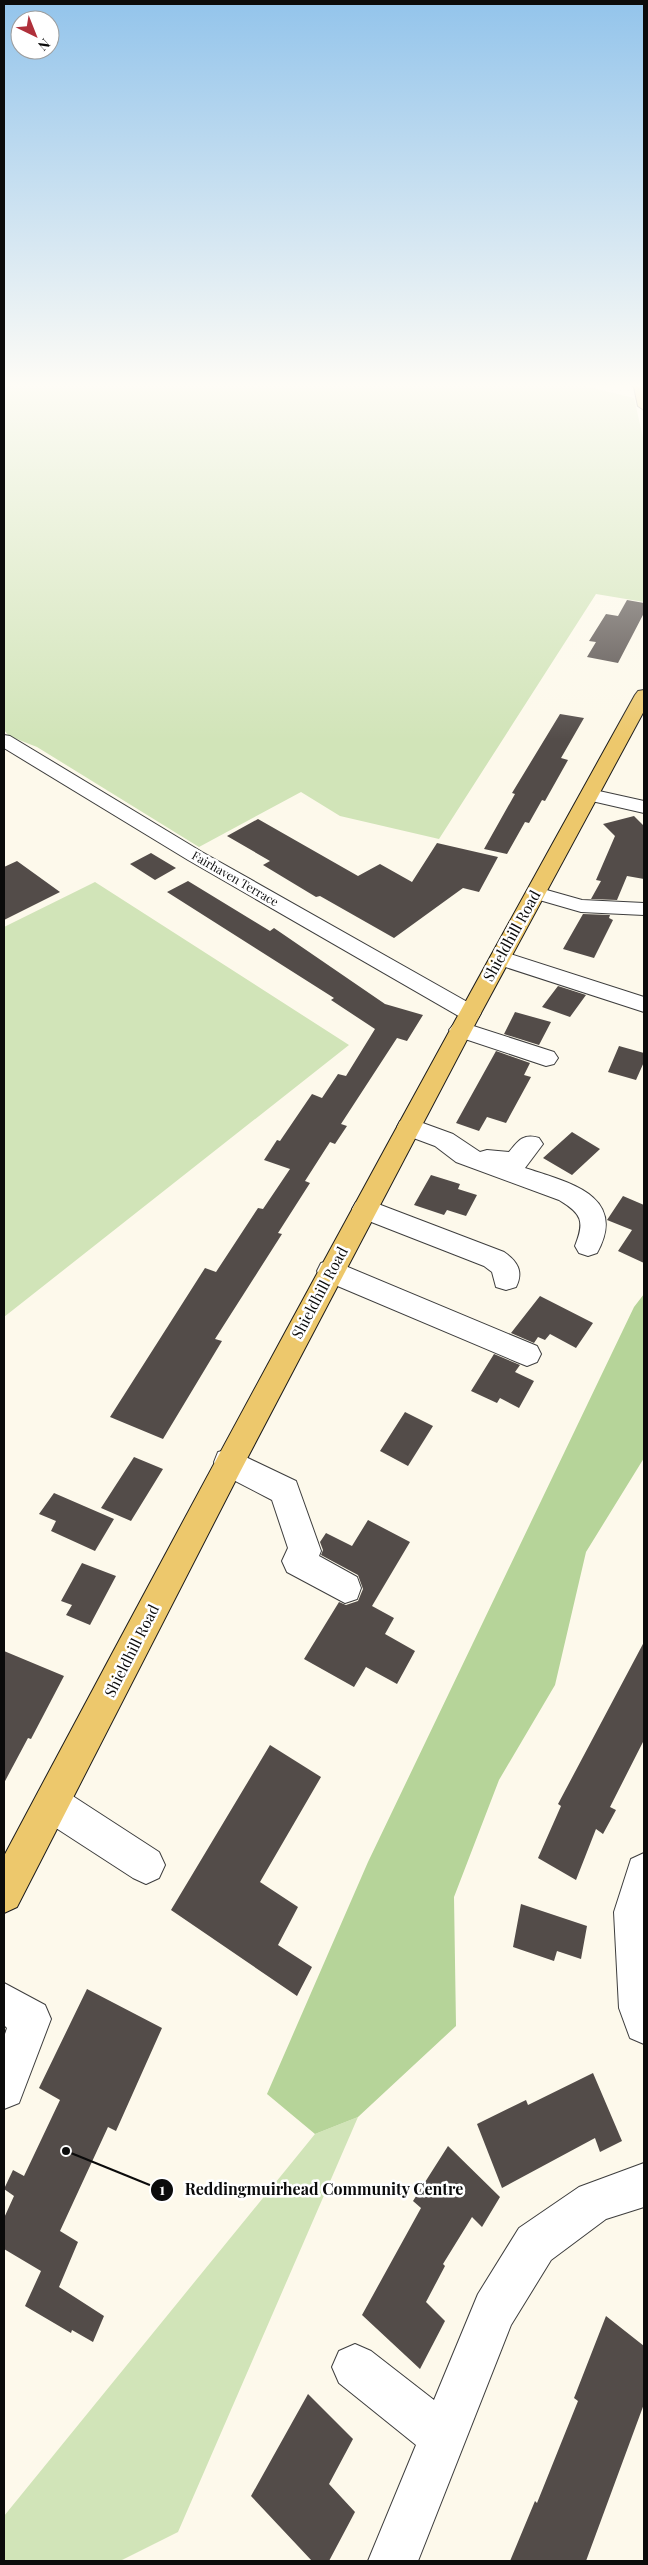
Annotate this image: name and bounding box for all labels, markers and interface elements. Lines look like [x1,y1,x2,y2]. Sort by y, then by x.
north arrow [10,10,60,60]
text: N [34,34,54,55]
street label: Fairhaven Terrace [189,847,282,909]
street label: Shieldhill Road [478,886,545,985]
street label: Shieldhill Road [286,1243,352,1342]
street label: Shieldhill Road [99,1601,163,1700]
callout: Reddingmuirhead Community Centre [149,2174,473,2205]
text: Reddingmuirhead Community Centre [185,2178,463,2199]
text: 1 [159,2179,165,2199]

